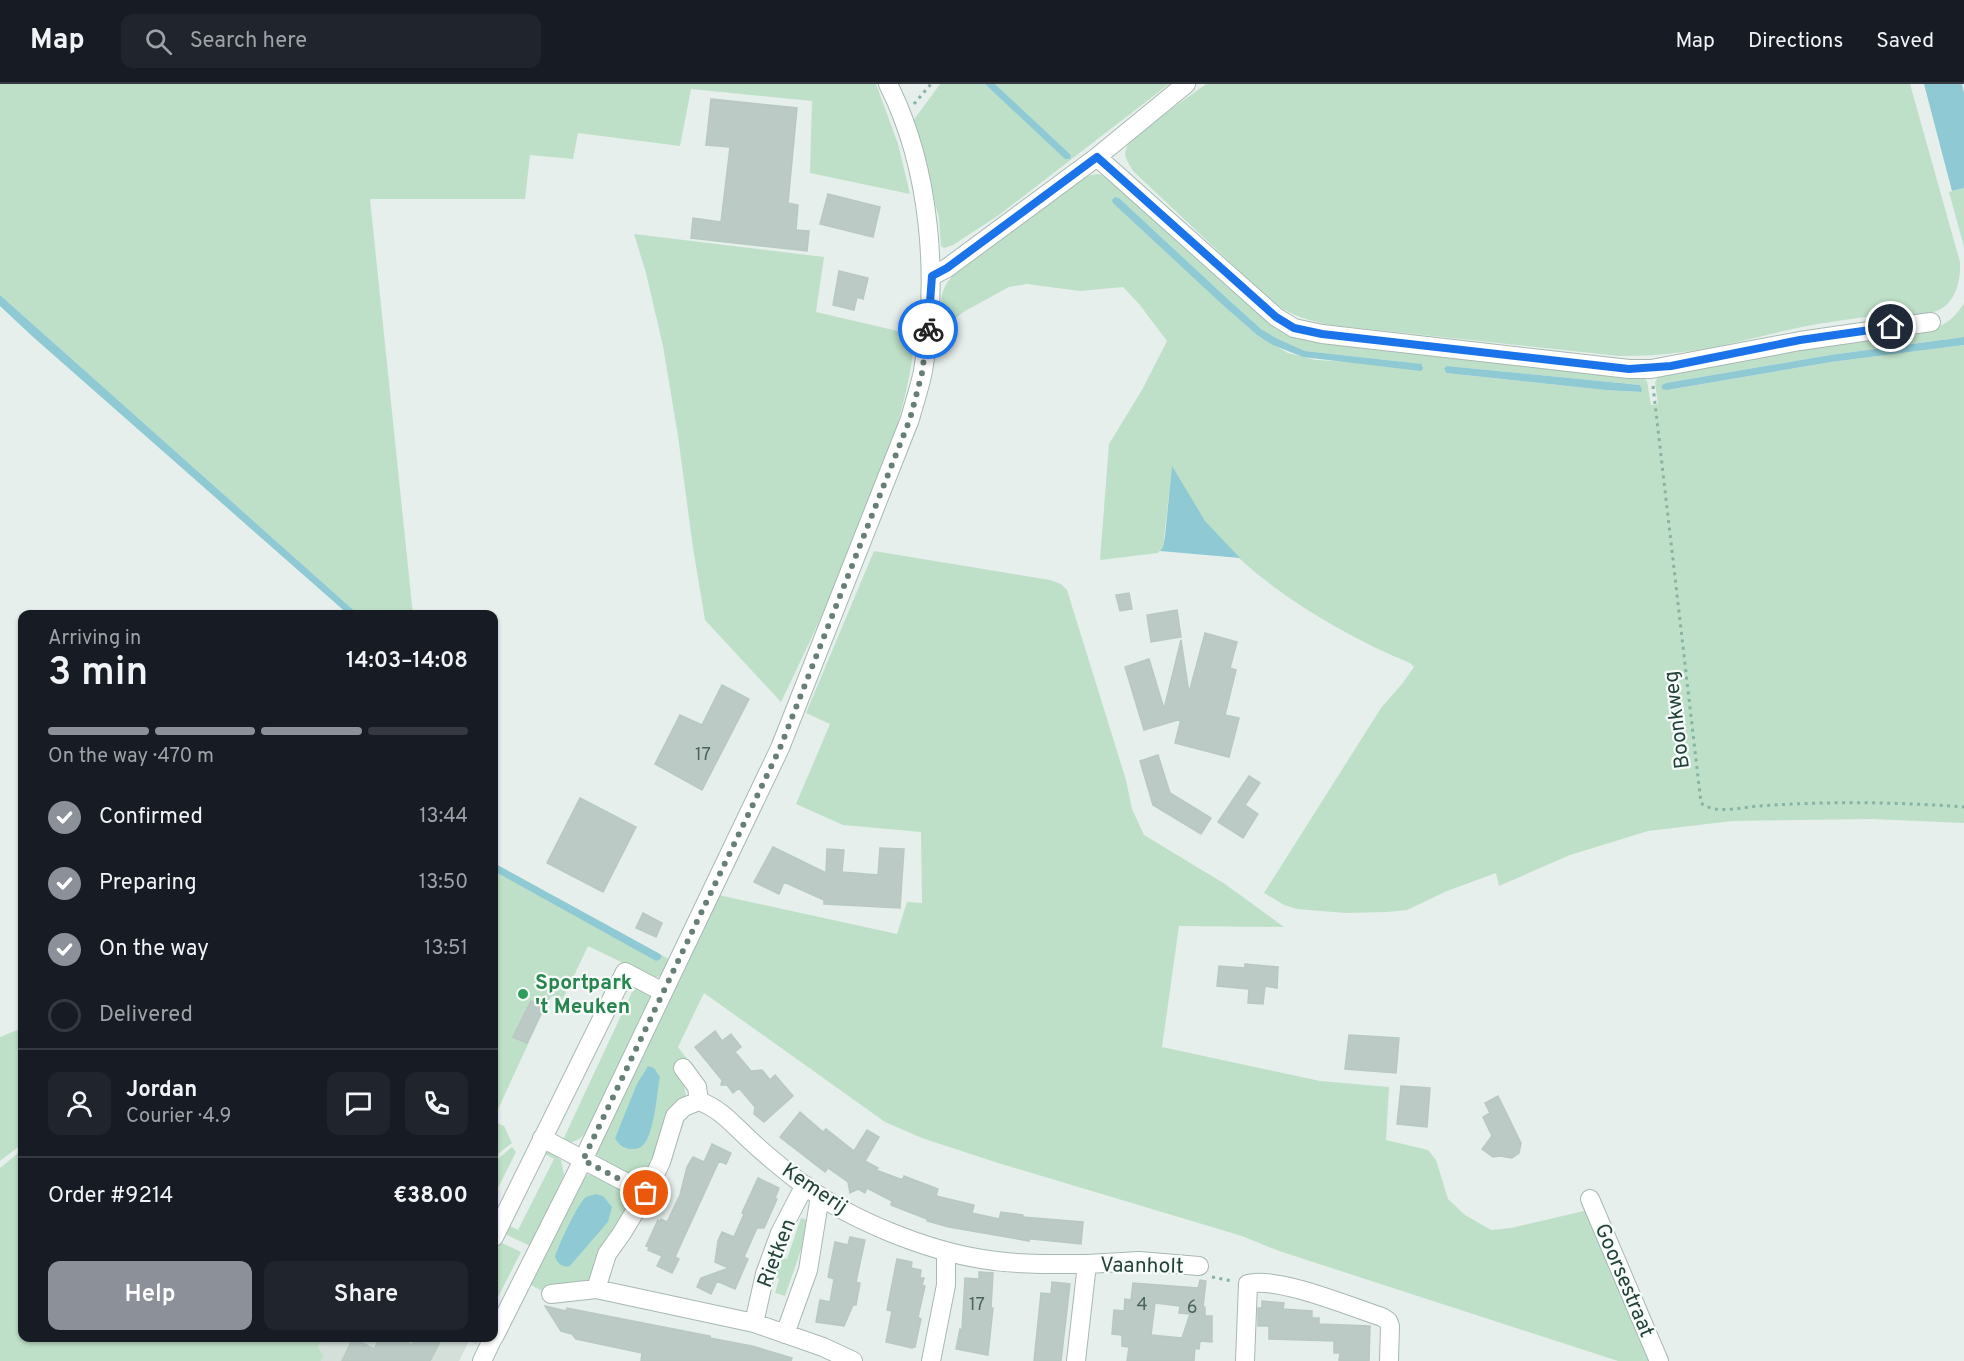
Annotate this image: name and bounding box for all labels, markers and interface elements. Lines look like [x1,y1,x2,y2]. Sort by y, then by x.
search box [121,14,541,68]
text: Map [30,23,85,59]
icon: search [142,25,175,58]
text: Search here [190,28,307,55]
text: Map [1675,28,1715,55]
text: Directions [1748,28,1843,55]
text: Saved [1876,28,1934,55]
courier [898,299,958,359]
pin [1865,301,1916,352]
icon: home [1874,310,1907,343]
icon: bike [912,313,945,346]
text: Arriving in [48,626,141,652]
text: 14:03–14:08 [346,648,468,675]
text: 3 min [48,650,148,699]
street label: Boonkweg [1658,669,1697,770]
text: On the way · 470 m [48,744,214,770]
house number: 17 [695,744,711,767]
icon: check [48,801,81,834]
text: Confirmed [99,804,203,831]
text: 13:44 [419,804,468,830]
icon: check [48,867,81,900]
text: Preparing [99,870,197,897]
text: 13:50 [419,870,468,896]
icon: check [48,933,81,966]
text: On the way [99,936,209,963]
text: 13:51 [424,936,468,962]
place label: Sportpark 't Meuken [535,970,633,1021]
marker: Sportpark 't Meuken [516,987,530,1001]
text: Delivered [99,1002,193,1029]
button: person [48,1072,111,1135]
button: chat [327,1072,390,1135]
button: phone [405,1072,468,1135]
text: Jordan [126,1077,197,1104]
text: Courier · 4.9 [126,1104,231,1130]
street label: Kemerij [776,1157,852,1221]
pin [620,1167,671,1218]
icon: bag [629,1176,662,1209]
text: Order #9214 [48,1183,173,1210]
text: €38.00 [393,1183,468,1210]
street label: Rietken [752,1215,803,1292]
street label: Goorsestraat [1588,1220,1660,1342]
street label: Vaanholt [1100,1252,1184,1281]
button: Help [48,1261,252,1330]
button: Share [264,1261,468,1330]
house number: 17 [969,1294,985,1317]
house number: 4 [1136,1294,1148,1317]
house number: 6 [1187,1297,1197,1320]

